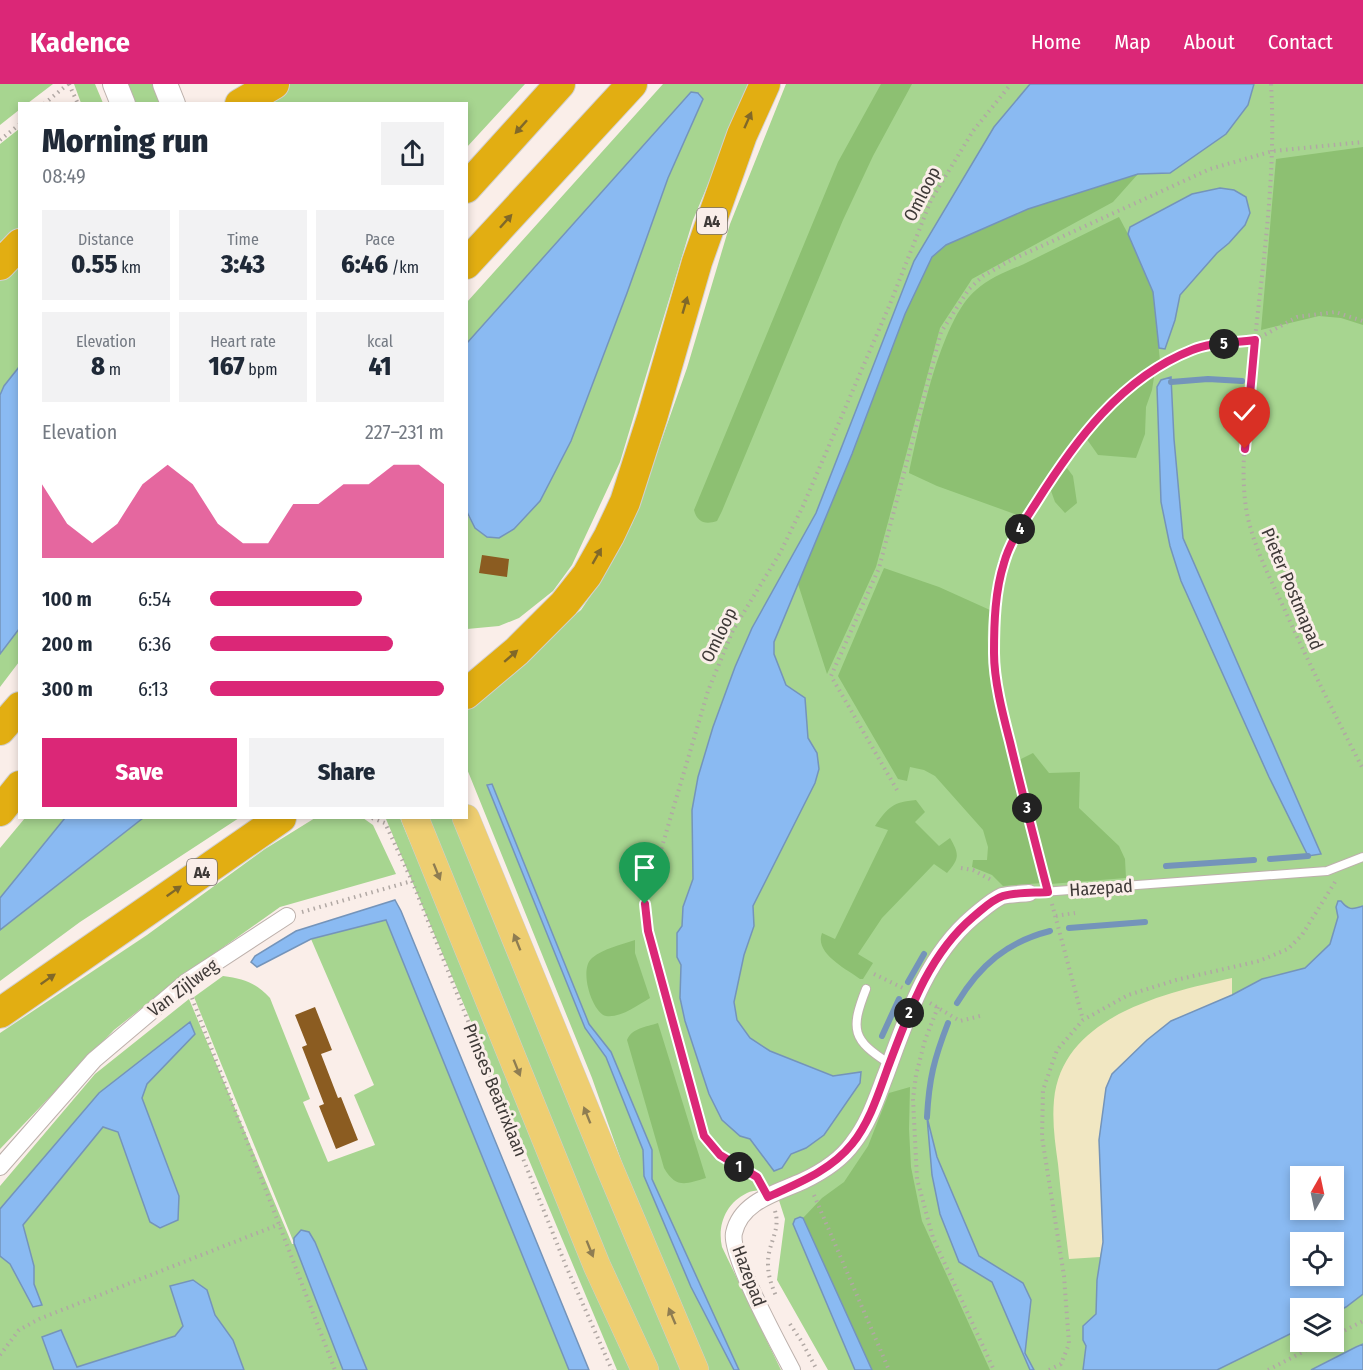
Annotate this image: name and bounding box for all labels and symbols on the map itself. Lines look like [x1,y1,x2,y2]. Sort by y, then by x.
one-way arrow [743,111,753,129]
one-way arrow [515,119,528,134]
street label: Omloop [899,163,945,225]
road number: A4 [697,208,727,234]
one-way arrow [498,214,512,228]
one-way arrow [681,296,690,314]
pin: 5 [1209,329,1239,359]
pin [1219,387,1270,449]
pin: 4 [1005,514,1035,544]
street label: Pieter Postmapad [1256,525,1328,653]
one-way arrow [592,548,602,565]
street label: Omloop [696,604,742,666]
one-way arrow [503,650,518,663]
pin: 3 [1012,793,1042,823]
pin [619,842,670,904]
road number: A4 [187,859,217,885]
one-way arrow [432,863,442,881]
street label: Hazepad [1069,875,1133,901]
one-way arrow [166,885,182,897]
one-way arrow [512,933,522,951]
street label: Van Zijlweg [143,954,223,1022]
one-way arrow [40,974,56,985]
pin: 2 [894,998,924,1028]
street label: Prinses Beatrixlaan [458,1020,532,1160]
one-way arrow [512,1060,522,1078]
one-way arrow [582,1105,592,1123]
pin: 1 [724,1152,754,1182]
north arrow [1290,1166,1344,1220]
one-way arrow [586,1240,595,1258]
street label: Hazepad [727,1242,771,1310]
one-way arrow [667,1307,676,1325]

